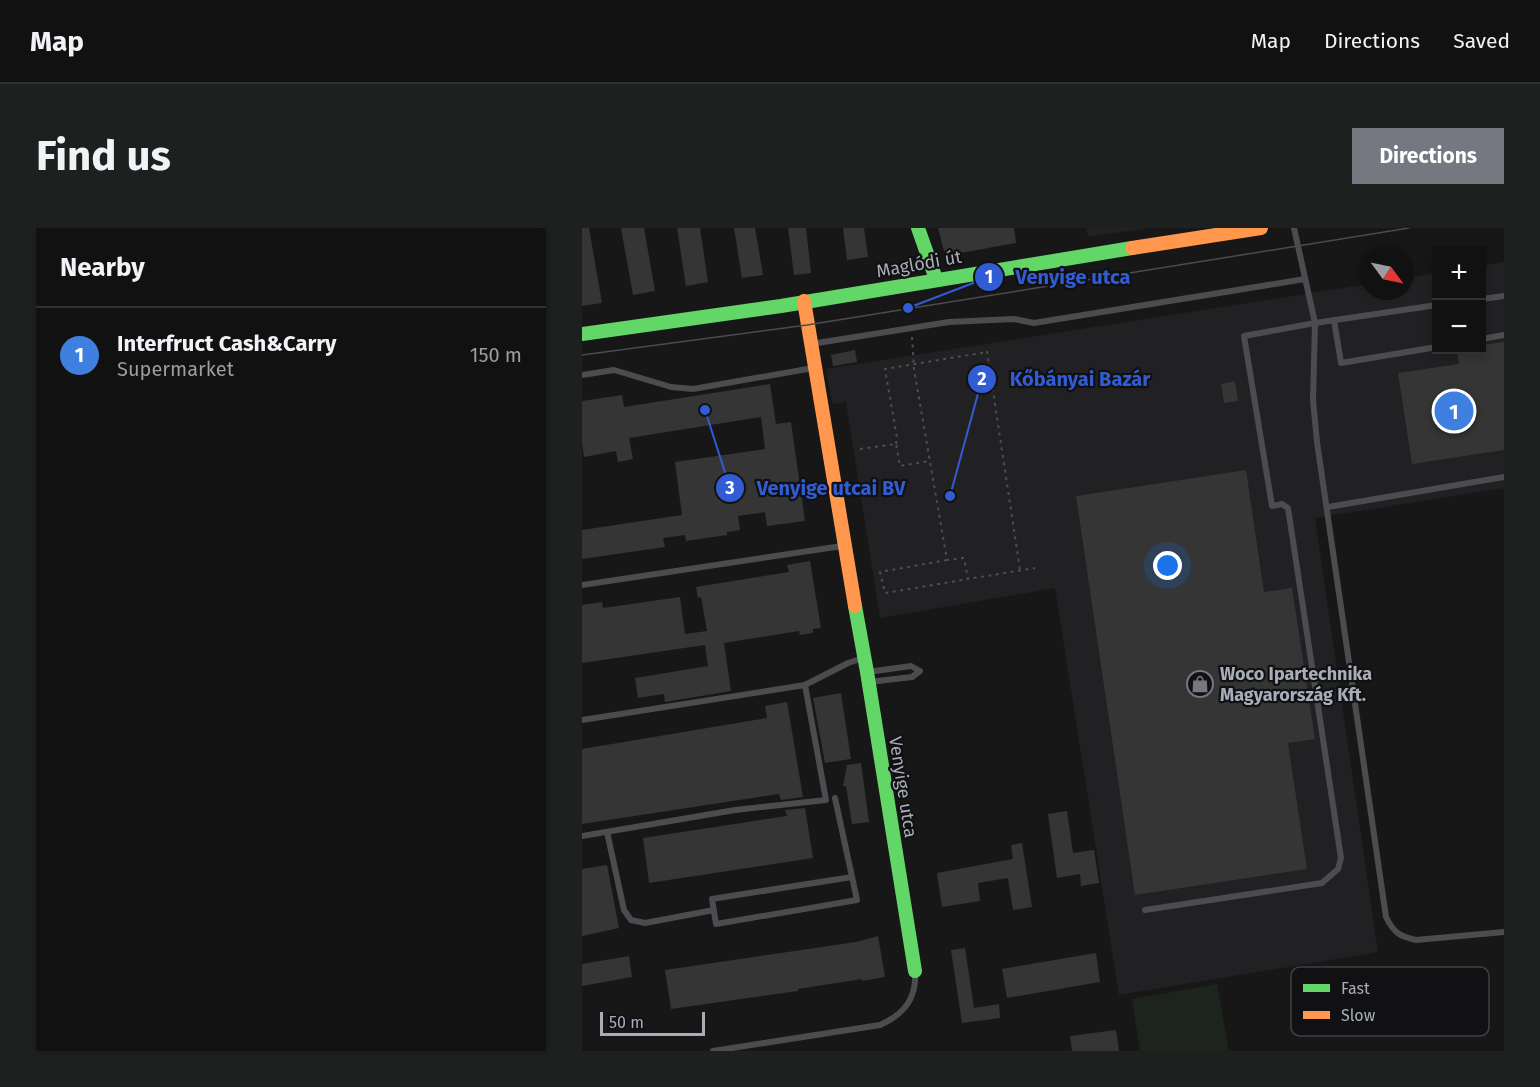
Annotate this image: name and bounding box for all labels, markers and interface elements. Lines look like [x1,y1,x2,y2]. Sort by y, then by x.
text: Map [30,25,84,58]
text: Map [1251,28,1291,54]
text: Directions [1324,28,1420,54]
text: Saved [1453,28,1510,54]
button: Directions [1352,128,1504,184]
text: Find us [36,131,171,181]
street label: Maglódi út [875,246,964,282]
north arrow [1360,246,1414,300]
map controls [1432,246,1486,354]
button: + [1432,246,1486,300]
text: Nearby [60,252,145,283]
callout: Venyige utca [974,258,1142,296]
text: Venyige utca [1015,265,1130,289]
text: 1 [985,266,993,288]
button: − [1432,300,1486,354]
text: Interfruct Cash&Carry [117,330,337,357]
text: 1 [75,343,84,367]
text: 150 m [470,343,522,367]
text: Supermarket [117,357,234,381]
callout: Kőbányai Bazár [967,360,1162,398]
text: Kőbányai Bazár [1010,367,1151,391]
text: 2 [977,368,987,390]
pin: 1 [1434,388,1474,434]
callout: Venyige utcai BV [715,469,917,507]
text: Venyige utcai BV [756,476,906,500]
text: 3 [724,477,735,499]
your location [1153,551,1182,580]
place label: Woco Ipartechnika Magyarország Kft. [1220,663,1372,706]
shop icon: Woco Ipartechnika Magyarország Kft. [1185,669,1215,699]
street label: Venyige utca [884,735,922,839]
legend [1291,967,1489,1036]
text: Fast [1341,979,1370,998]
text: Slow [1341,1006,1376,1025]
scale bar [600,1009,705,1036]
text: 50 m [609,1013,644,1032]

